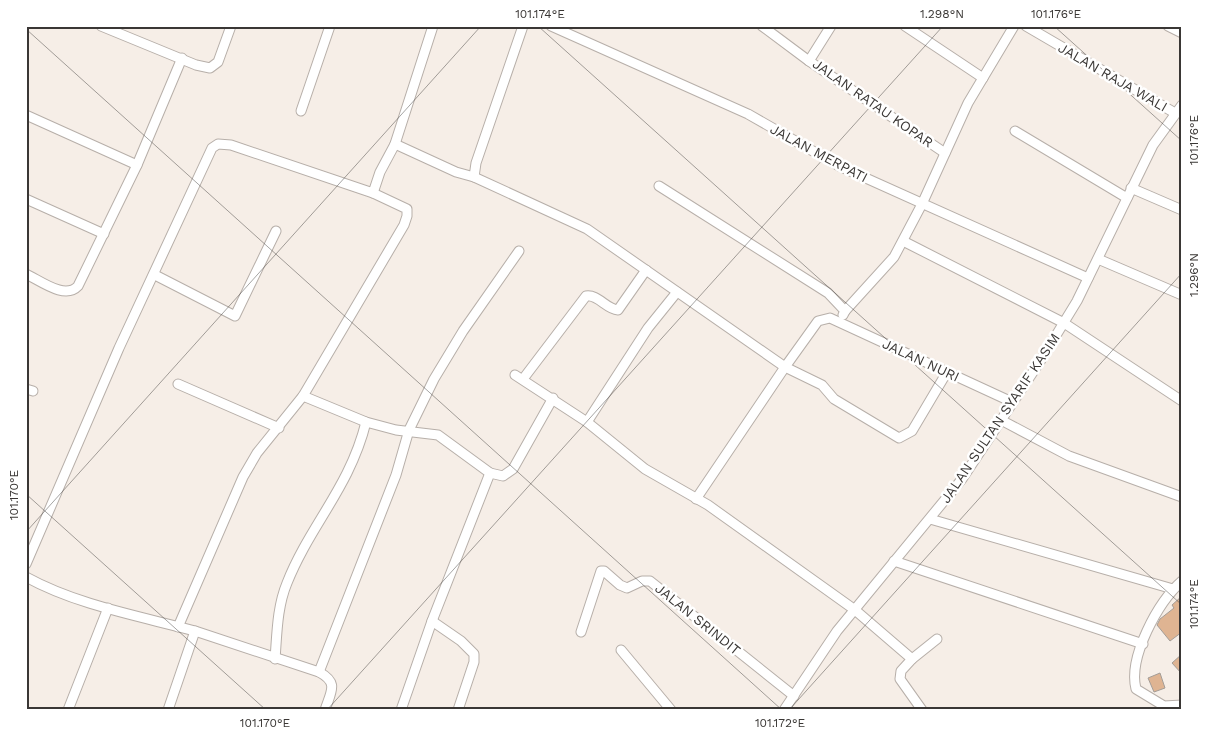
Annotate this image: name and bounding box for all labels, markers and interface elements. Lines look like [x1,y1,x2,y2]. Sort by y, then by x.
text: 101.174°E [515,7,565,21]
text: 1.298°N [920,7,964,21]
text: 101.176°E [1031,7,1081,21]
street label: JALAN RAJA WALI [1056,39,1170,115]
street label: JALAN RATAU KOPAR [810,55,936,151]
text: 101.176°E [1187,115,1201,165]
street label: JALAN MERPATI [767,121,871,185]
text: 1.296°N [1187,253,1201,297]
street label: JALAN SULTAN SYARIF KASIM [937,330,1063,506]
street label: JALAN NURI [880,335,962,385]
text: 101.170°E [7,469,21,520]
text: 101.174°E [1187,579,1201,629]
street label: JALAN SRINDIT [652,580,744,659]
text: 101.170°E [240,716,291,730]
text: 101.172°E [755,716,805,730]

